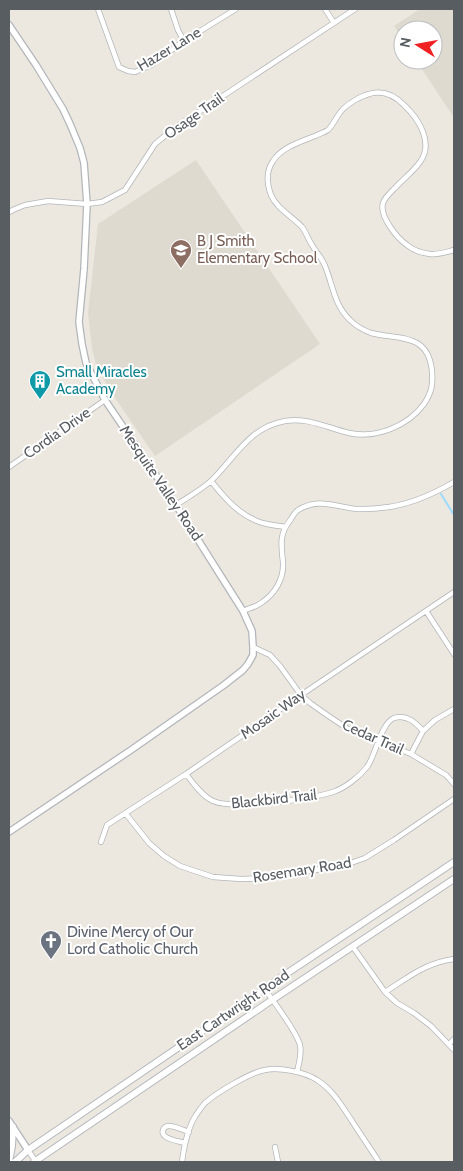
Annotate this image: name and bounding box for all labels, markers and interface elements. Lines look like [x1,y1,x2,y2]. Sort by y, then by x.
north arrow [393,20,443,70]
street label: Hazer Lane [134,23,204,75]
text: N [395,36,415,49]
street label: Osage Trail [161,89,228,143]
place label: B J Smith Elementary School [197,232,318,267]
school or university icon: B J Smith Elementary School [169,238,193,269]
place label: Small Miracles Academy [56,363,147,398]
building icon: Small Miracles Academy [28,369,52,400]
street label: Cordia Drive [20,403,94,463]
street label: Mesquite Valley Road [116,422,206,544]
street label: Mosaic Way [237,685,309,743]
street label: Cedar Trail [339,715,407,759]
street label: Blackbird Trail [230,786,318,812]
street label: Rosemary Road [251,853,353,887]
place label: Divine Mercy of Our Lord Catholic Church [67,923,198,958]
church icon: Divine Mercy of Our Lord Catholic Church [39,929,63,960]
street label: East Cartwright Road [173,966,293,1054]

